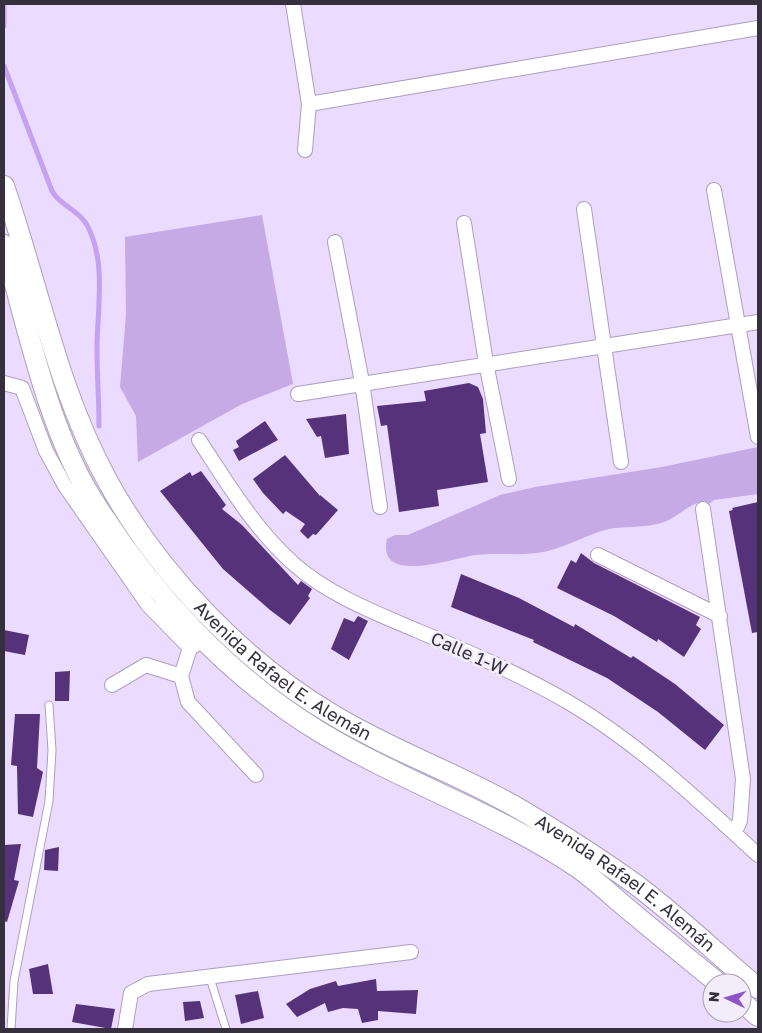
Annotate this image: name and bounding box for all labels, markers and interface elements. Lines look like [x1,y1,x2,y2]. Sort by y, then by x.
street label: Avenida Rafael E. Alemán [190,596,376,744]
street label: Calle 1-W [428,626,511,680]
street label: Avenida Rafael E. Alemán [532,809,720,956]
north arrow [702,973,752,1023]
text: N [705,991,722,1003]

